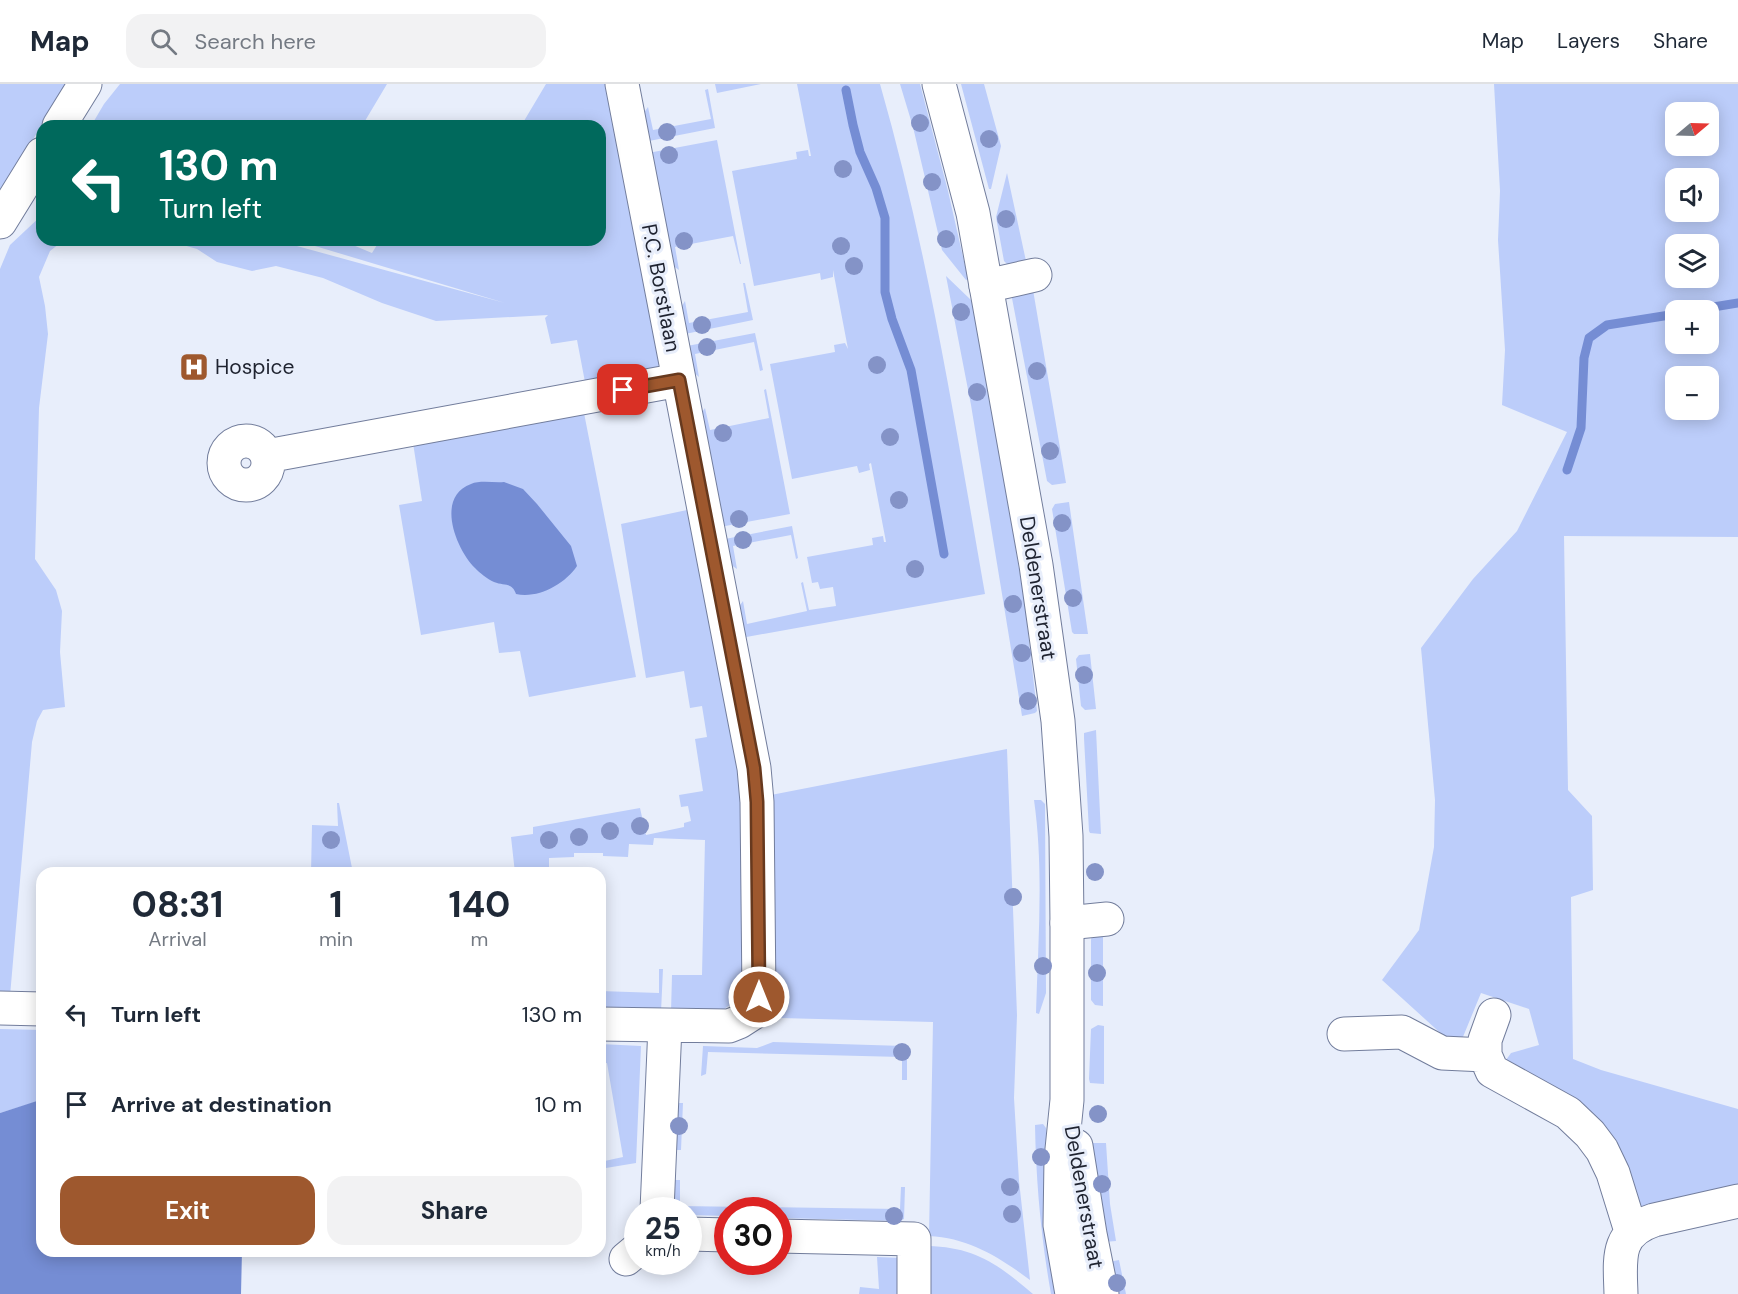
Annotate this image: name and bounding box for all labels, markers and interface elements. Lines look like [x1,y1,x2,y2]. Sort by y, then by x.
search box [126,14,546,68]
text: Map [30,23,90,60]
icon: search [147,25,180,58]
text: Search here [195,27,316,56]
text: Map [1482,27,1524,55]
text: Layers [1557,27,1620,55]
text: Share [1653,27,1708,55]
north arrow [1665,102,1719,156]
map controls [1665,102,1719,420]
text: 130 m [159,138,279,193]
icon: left [60,144,138,222]
button: sound [1665,168,1719,222]
text: Turn left [159,191,262,226]
street label: P.C. Borstlaan [635,222,687,354]
button: layers [1665,234,1719,288]
button: + [1665,300,1719,354]
hospital icon: Hospice [178,351,210,383]
place label: Hospice [215,353,294,381]
pin [597,364,648,415]
button: − [1665,366,1719,420]
icon: arrive [606,373,639,406]
street label: Deldenerstraat [1013,514,1063,662]
text: 08:31 [132,881,223,928]
text: 1 [329,881,343,928]
text: 140 [449,881,510,928]
text: Arrival [148,926,207,952]
text: min [319,926,353,952]
text: m [471,926,488,952]
position arrow [727,965,791,1029]
icon: left [60,998,93,1031]
text: Turn left [111,1000,201,1029]
text: 130 m [522,1000,582,1029]
icon: arrive [60,1088,93,1121]
text: Arrive at destination [111,1090,332,1119]
text: 10 m [535,1090,582,1119]
street label: Deldenerstraat [1058,1123,1110,1271]
button: Exit [60,1176,315,1245]
button: Share [327,1176,582,1245]
speed limit sign: 30 [714,1197,792,1275]
text: 25 [645,1209,681,1248]
text: km/h [645,1241,681,1261]

